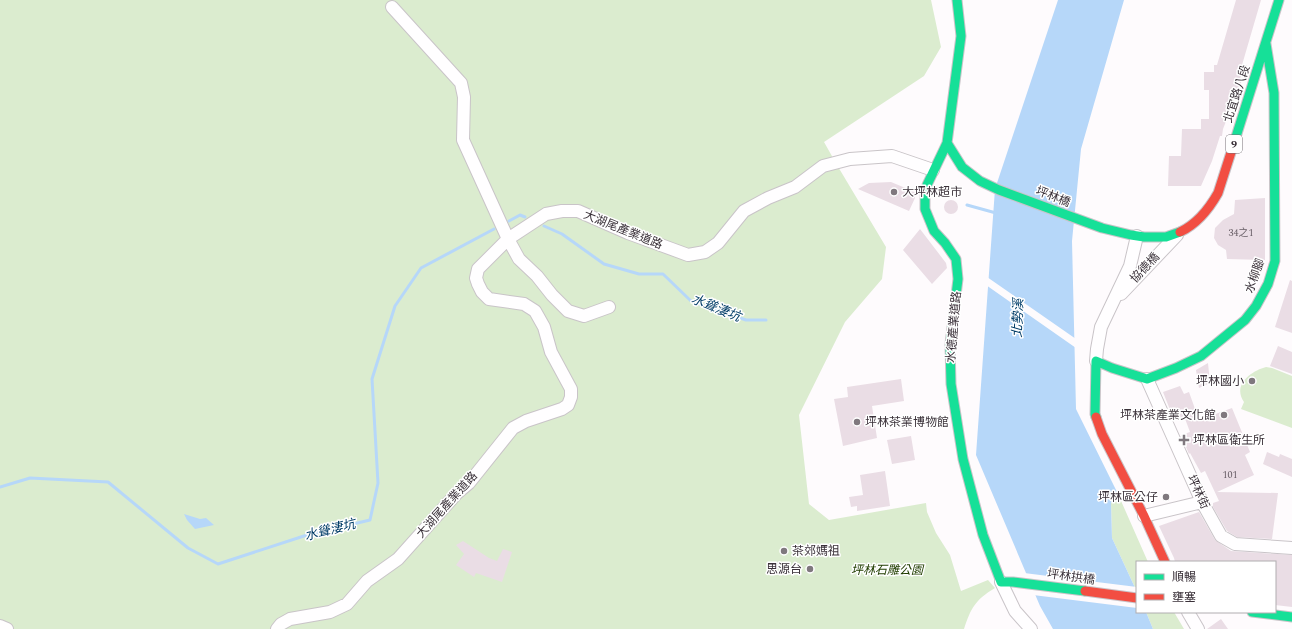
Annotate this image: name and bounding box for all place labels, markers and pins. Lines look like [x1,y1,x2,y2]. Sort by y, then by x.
place label: 大坪林超市 [902,183,962,202]
marker: 大坪林超市 [889,187,899,197]
place label: 坪林國小 [1196,372,1244,391]
marker: 坪林國小 [1247,376,1257,386]
place label: 坪林茶產業文化館 [1120,406,1216,425]
marker: 坪林茶產業文化館 [1219,410,1229,420]
place label: 坪林茶業博物館 [865,413,949,432]
marker: 坪林茶業博物館 [852,417,862,427]
place label: 坪林區衛生所 [1193,431,1265,450]
marker: 坪林區衛生所 [1178,434,1190,446]
place label: 坪林區公仔 [1098,488,1158,507]
marker: 坪林區公仔 [1161,492,1171,502]
place label: 茶郊媽祖 [792,542,840,561]
marker: 茶郊媽祖 [779,546,789,556]
place label: 思源台 [766,560,802,579]
marker: 思源台 [805,564,815,574]

